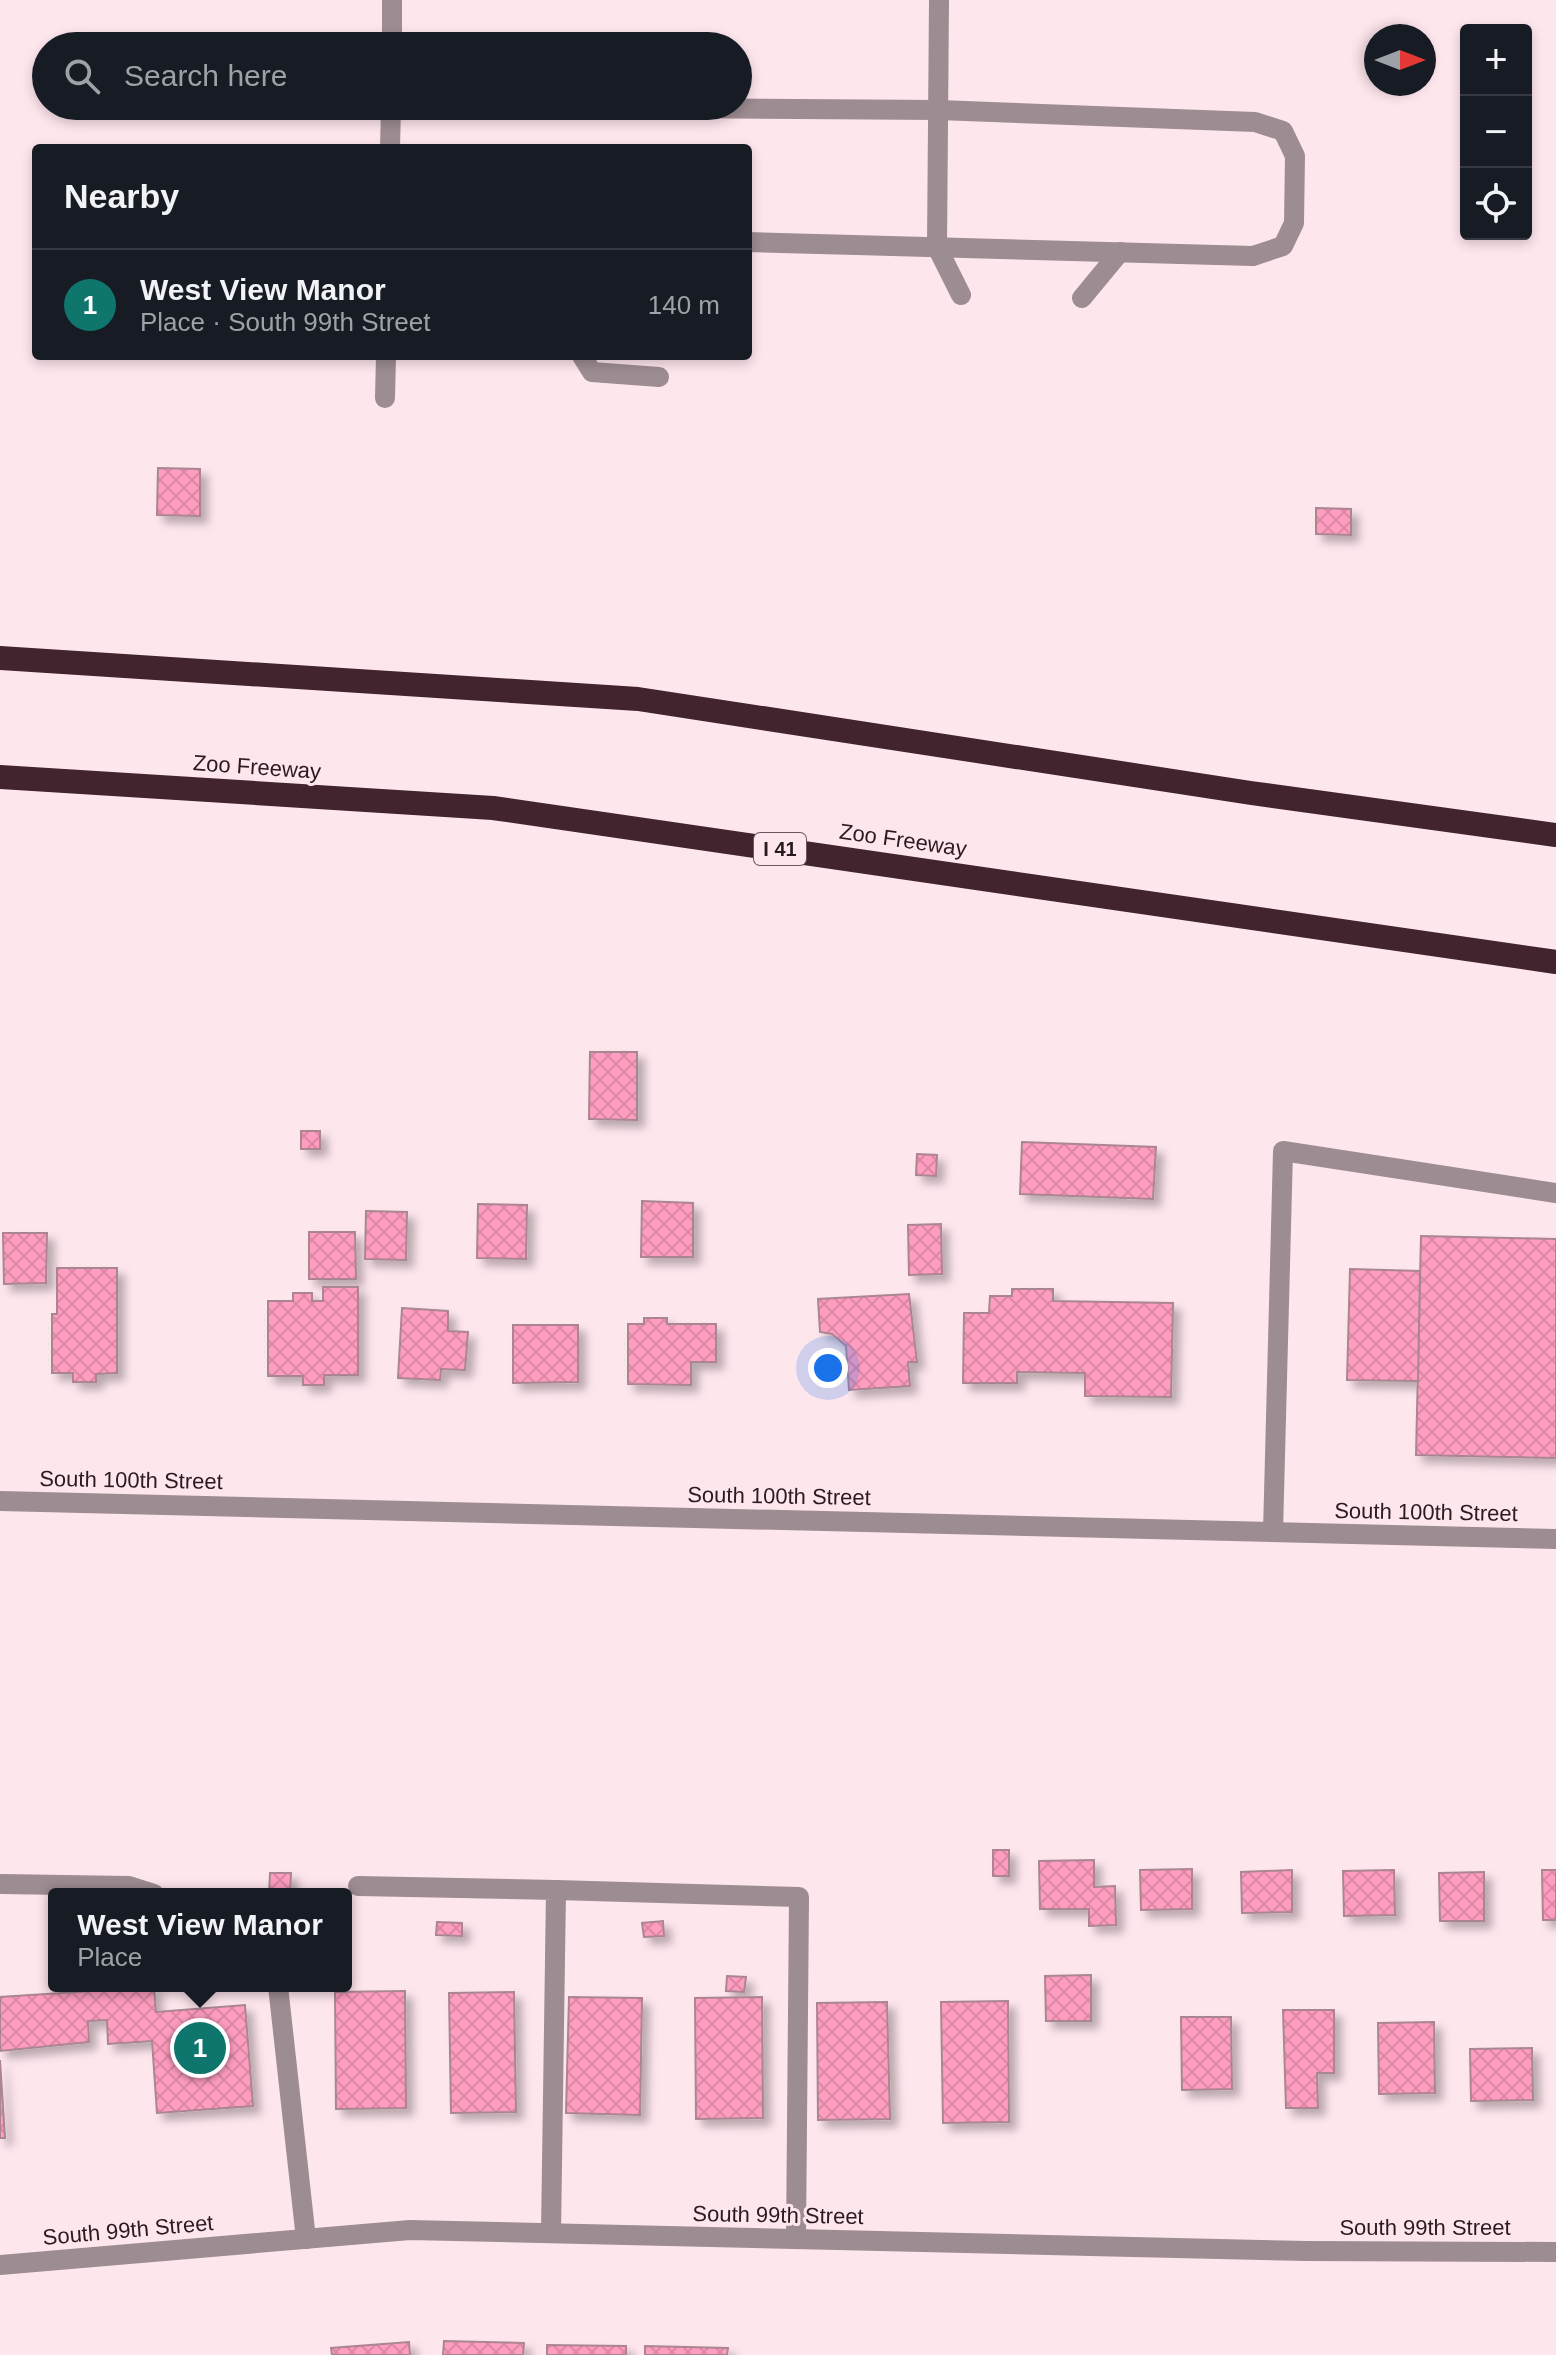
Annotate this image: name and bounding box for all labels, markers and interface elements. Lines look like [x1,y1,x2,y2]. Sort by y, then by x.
north arrow [1364,24,1436,96]
map controls [1460,24,1532,240]
button: + [1460,24,1532,96]
search box [32,32,752,120]
icon: search [60,54,104,98]
text: Search here [124,59,287,92]
button: − [1460,96,1532,168]
button: locate [1460,168,1532,240]
text: Nearby [64,177,179,215]
text: West View Manor [140,273,386,306]
text: 1 [83,290,97,320]
text: 140 m [648,290,720,320]
text: Place · South 99th Street [140,307,431,337]
street label: Zoo Freeway [192,750,322,784]
street label: Zoo Freeway [838,819,968,861]
road number: I 41 [754,833,806,865]
your location [808,1348,848,1388]
street label: South 100th Street [39,1466,223,1494]
street label: South 100th Street [687,1482,871,1510]
street label: South 100th Street [1334,1498,1518,1526]
popup [48,1888,352,1992]
text: West View Manor [77,1908,323,1941]
text: Place [77,1942,142,1972]
pin: 1 [174,2018,226,2078]
street label: South 99th Street [692,2201,864,2229]
street label: South 99th Street [42,2210,214,2250]
street label: South 99th Street [1339,2215,1511,2240]

